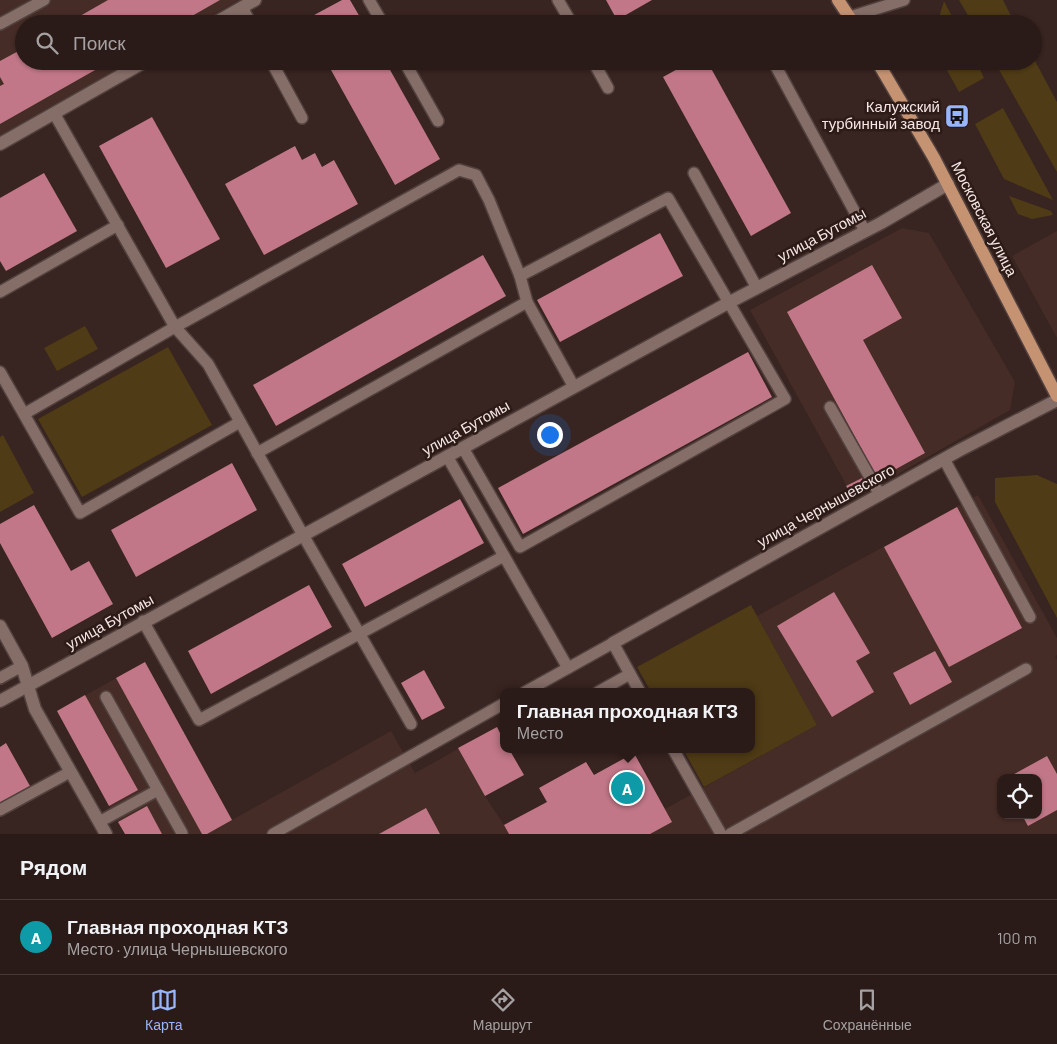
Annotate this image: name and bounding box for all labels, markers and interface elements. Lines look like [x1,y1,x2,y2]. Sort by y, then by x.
search box [15,15,1042,70]
icon: search [33,29,61,57]
text: Поиск [73,31,126,54]
place label: Калужский турбинный завод [822,97,940,132]
bus stop icon: Калужский турбинный завод [944,103,970,129]
street label: Московская улица [948,158,1022,280]
street label: улица Бутомы [774,203,869,265]
street label: улица Бутомы [419,396,512,459]
your location [537,422,563,448]
street label: улица Чернышевского [754,460,897,550]
street label: улица Бутомы [63,590,156,653]
popup [500,688,755,753]
text: Главная проходная КТЗ [517,699,738,722]
text: Место [517,723,563,742]
pin: A [611,769,643,807]
map controls [997,774,1042,819]
button: locate [997,774,1042,819]
text: Рядом [20,854,87,879]
text: Главная проходная КТЗ [67,915,288,938]
text: A [31,928,41,947]
text: 100 m [997,928,1037,947]
text: Место · улица Чернышевского [67,939,288,958]
tab: Карта [145,986,183,1033]
tab: Маршрут [473,986,532,1033]
tab: Сохранённые [823,986,912,1033]

